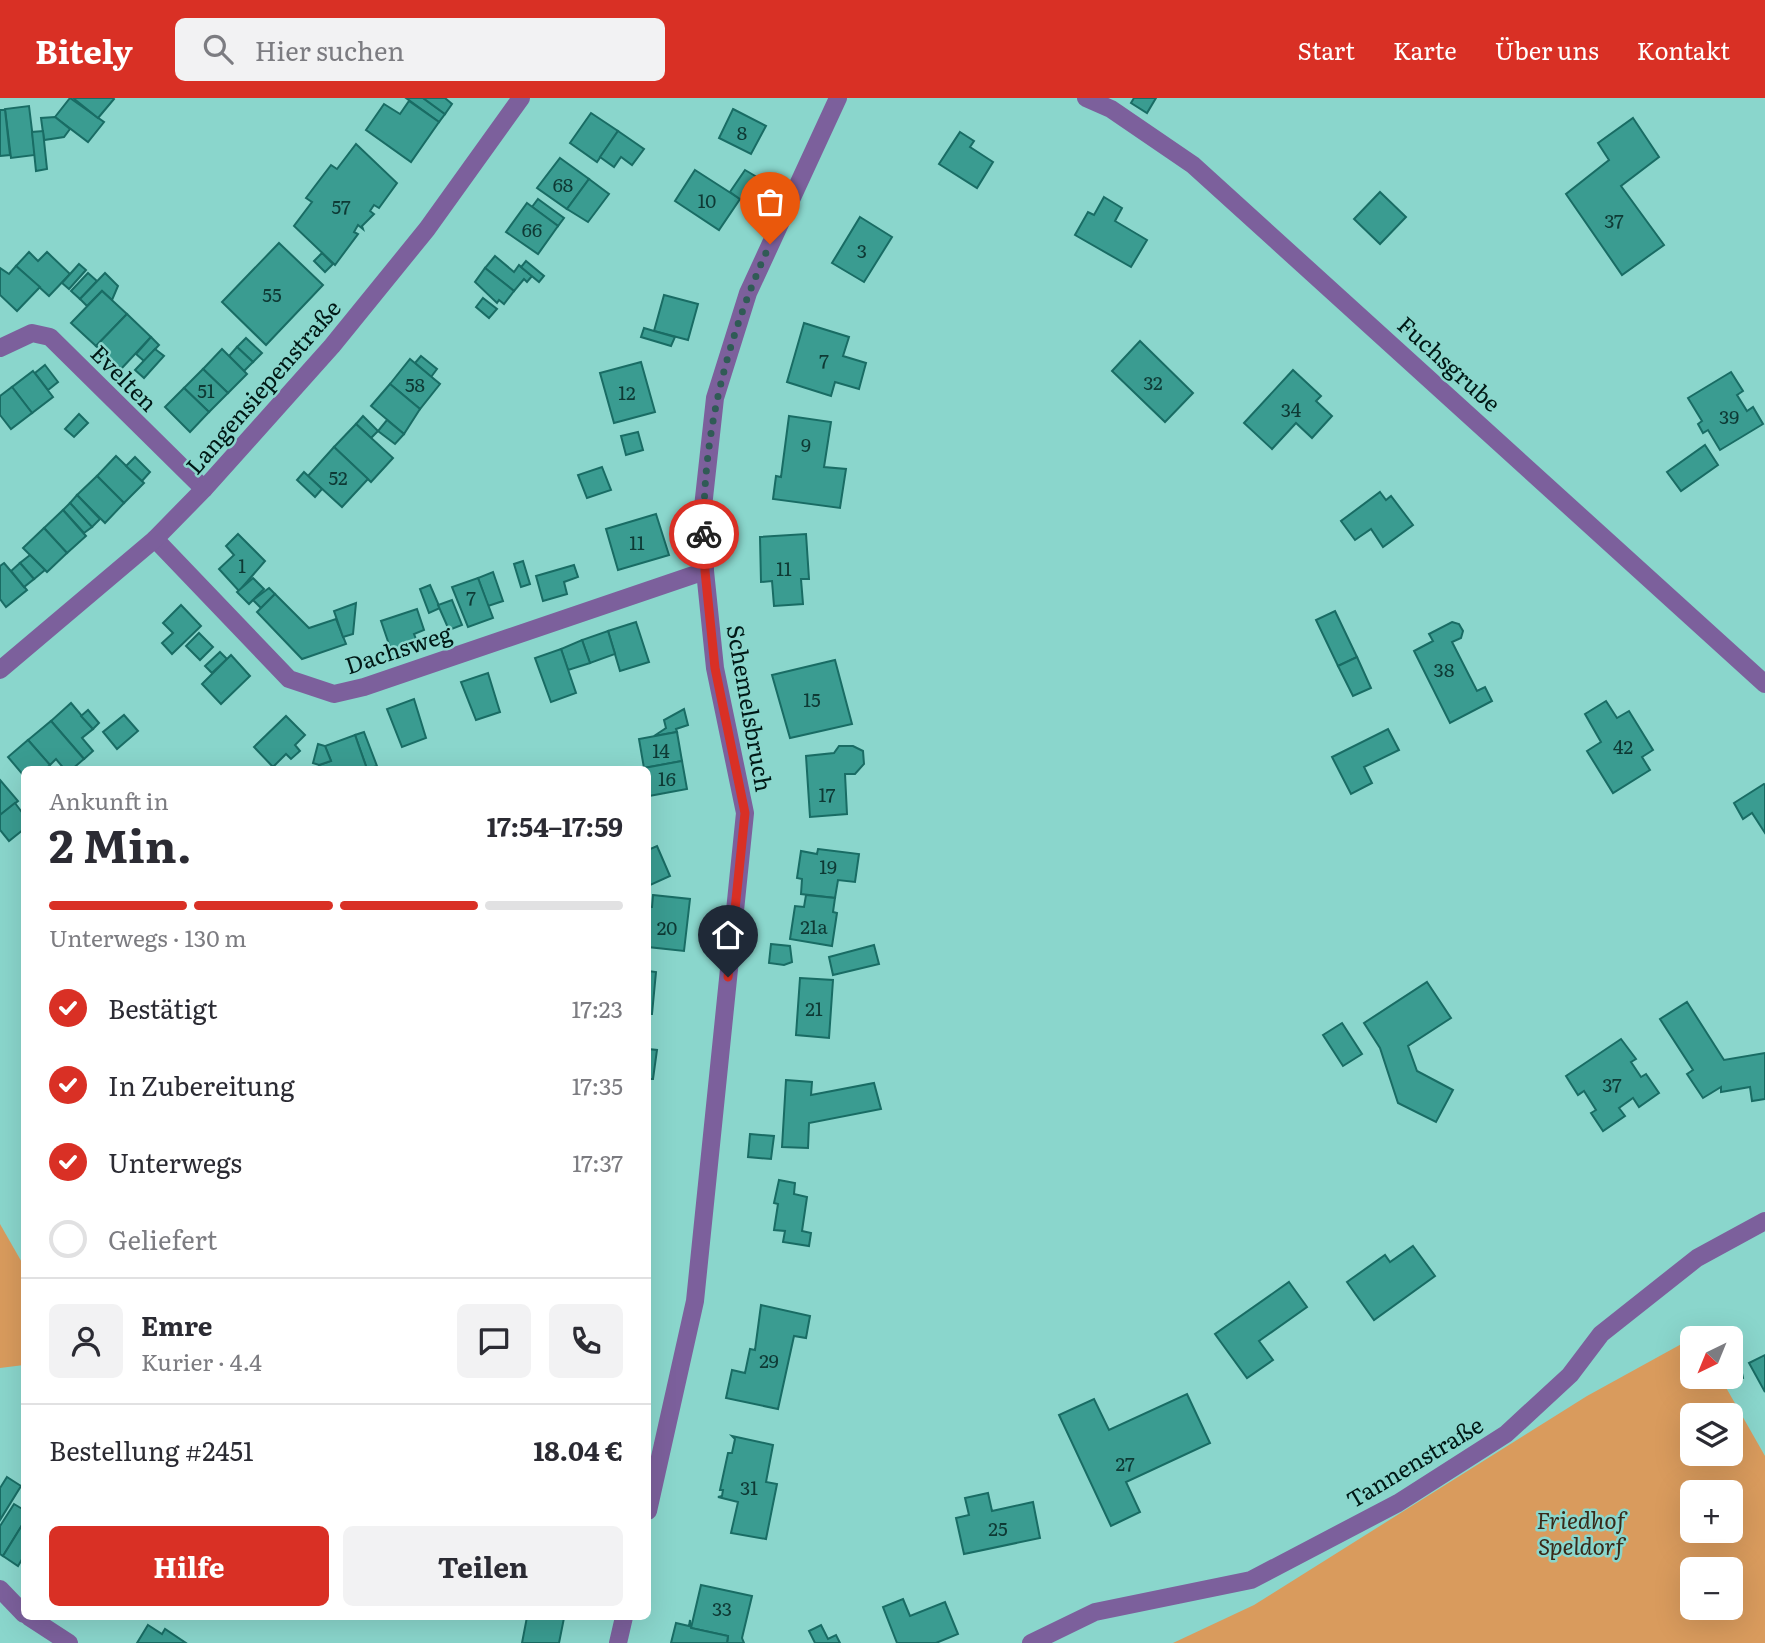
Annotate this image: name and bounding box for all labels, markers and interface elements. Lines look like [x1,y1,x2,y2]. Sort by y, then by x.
search box [175,18,665,81]
text: Bitely [35,25,133,74]
icon: search [199,30,237,68]
text: Hier suchen [255,30,404,69]
text: Start [1298,32,1355,67]
text: Karte [1393,32,1457,67]
text: Über uns [1495,32,1599,67]
text: Kontakt [1637,32,1730,67]
house number: 8 [737,118,747,146]
house number: 68 [553,170,573,198]
pin [740,172,800,244]
icon: bag [751,183,789,221]
house number: 10 [698,186,716,214]
house number: 57 [331,192,351,220]
house number: 37 [1604,206,1624,234]
house number: 66 [522,215,542,243]
house number: 3 [857,236,867,264]
house number: 55 [262,280,282,308]
street label: Langensiepenstraße [176,291,348,481]
street label: Fuchsgrube [1391,307,1509,419]
street label: Evelten [84,336,166,418]
house number: 7 [819,346,829,374]
house number: 32 [1143,368,1163,396]
house number: 58 [405,370,425,398]
house number: 51 [197,376,215,404]
house number: 12 [618,378,636,406]
house number: 34 [1281,395,1302,423]
house number: 39 [1719,402,1739,430]
house number: 9 [801,430,811,458]
house number: 52 [328,463,348,491]
courier [669,499,739,569]
icon: bike [685,515,723,553]
house number: 11 [629,528,645,556]
house number: 1 [238,551,246,579]
house number: 11 [776,554,792,582]
house number: 7 [466,583,476,611]
street label: Dachsweg [340,615,456,681]
street label: Schemelsbruch [720,622,782,794]
house number: 38 [1434,655,1454,683]
house number: 15 [803,685,821,713]
house number: 42 [1613,732,1633,760]
house number: 14 [652,736,670,764]
house number: 16 [658,764,676,792]
house number: 17 [819,780,836,808]
text: Ankunft in [49,783,169,817]
text: 17:54–17:59 [487,806,623,845]
text: 2 Min. [49,809,192,877]
house number: 19 [819,852,837,880]
pin [698,905,758,977]
house number: 21a [800,912,829,940]
house number: 20 [657,913,677,941]
icon: home [709,916,747,954]
text: Unterwegs · 130 m [49,920,247,954]
text: Bestätigt [108,988,217,1027]
icon: check [49,989,87,1027]
text: 17:23 [572,991,623,1025]
house number: 21 [805,994,823,1022]
text: In Zubereitung [108,1065,295,1104]
icon: check [49,1066,87,1104]
text: 17:35 [572,1068,623,1102]
house number: 37 [1602,1070,1622,1098]
text: Unterwegs [108,1142,242,1181]
icon: check [49,1143,87,1181]
text: 17:37 [572,1145,623,1179]
text: Geliefert [108,1219,217,1258]
button: person [49,1304,123,1378]
button: chat [457,1304,531,1378]
button: phone [549,1304,623,1378]
text: Emre [141,1305,212,1344]
north arrow [1680,1326,1743,1390]
map controls [1680,1326,1743,1620]
text: Kurier · 4.4 [141,1344,262,1378]
house number: 29 [759,1346,779,1374]
button: layers [1680,1403,1743,1466]
street label: Tannenstraße [1339,1407,1489,1515]
text: Bestellung #2451 [49,1430,254,1469]
text: 18.04 € [533,1430,623,1469]
house number: 27 [1115,1449,1135,1477]
house number: 31 [740,1473,758,1501]
button: + [1680,1480,1743,1543]
park label: Friedhof Speldorf [1536,1502,1628,1562]
house number: 25 [988,1514,1008,1542]
button: Hilfe [49,1526,329,1606]
button: Teilen [343,1526,623,1606]
button: − [1680,1557,1743,1620]
house number: 33 [712,1594,732,1622]

